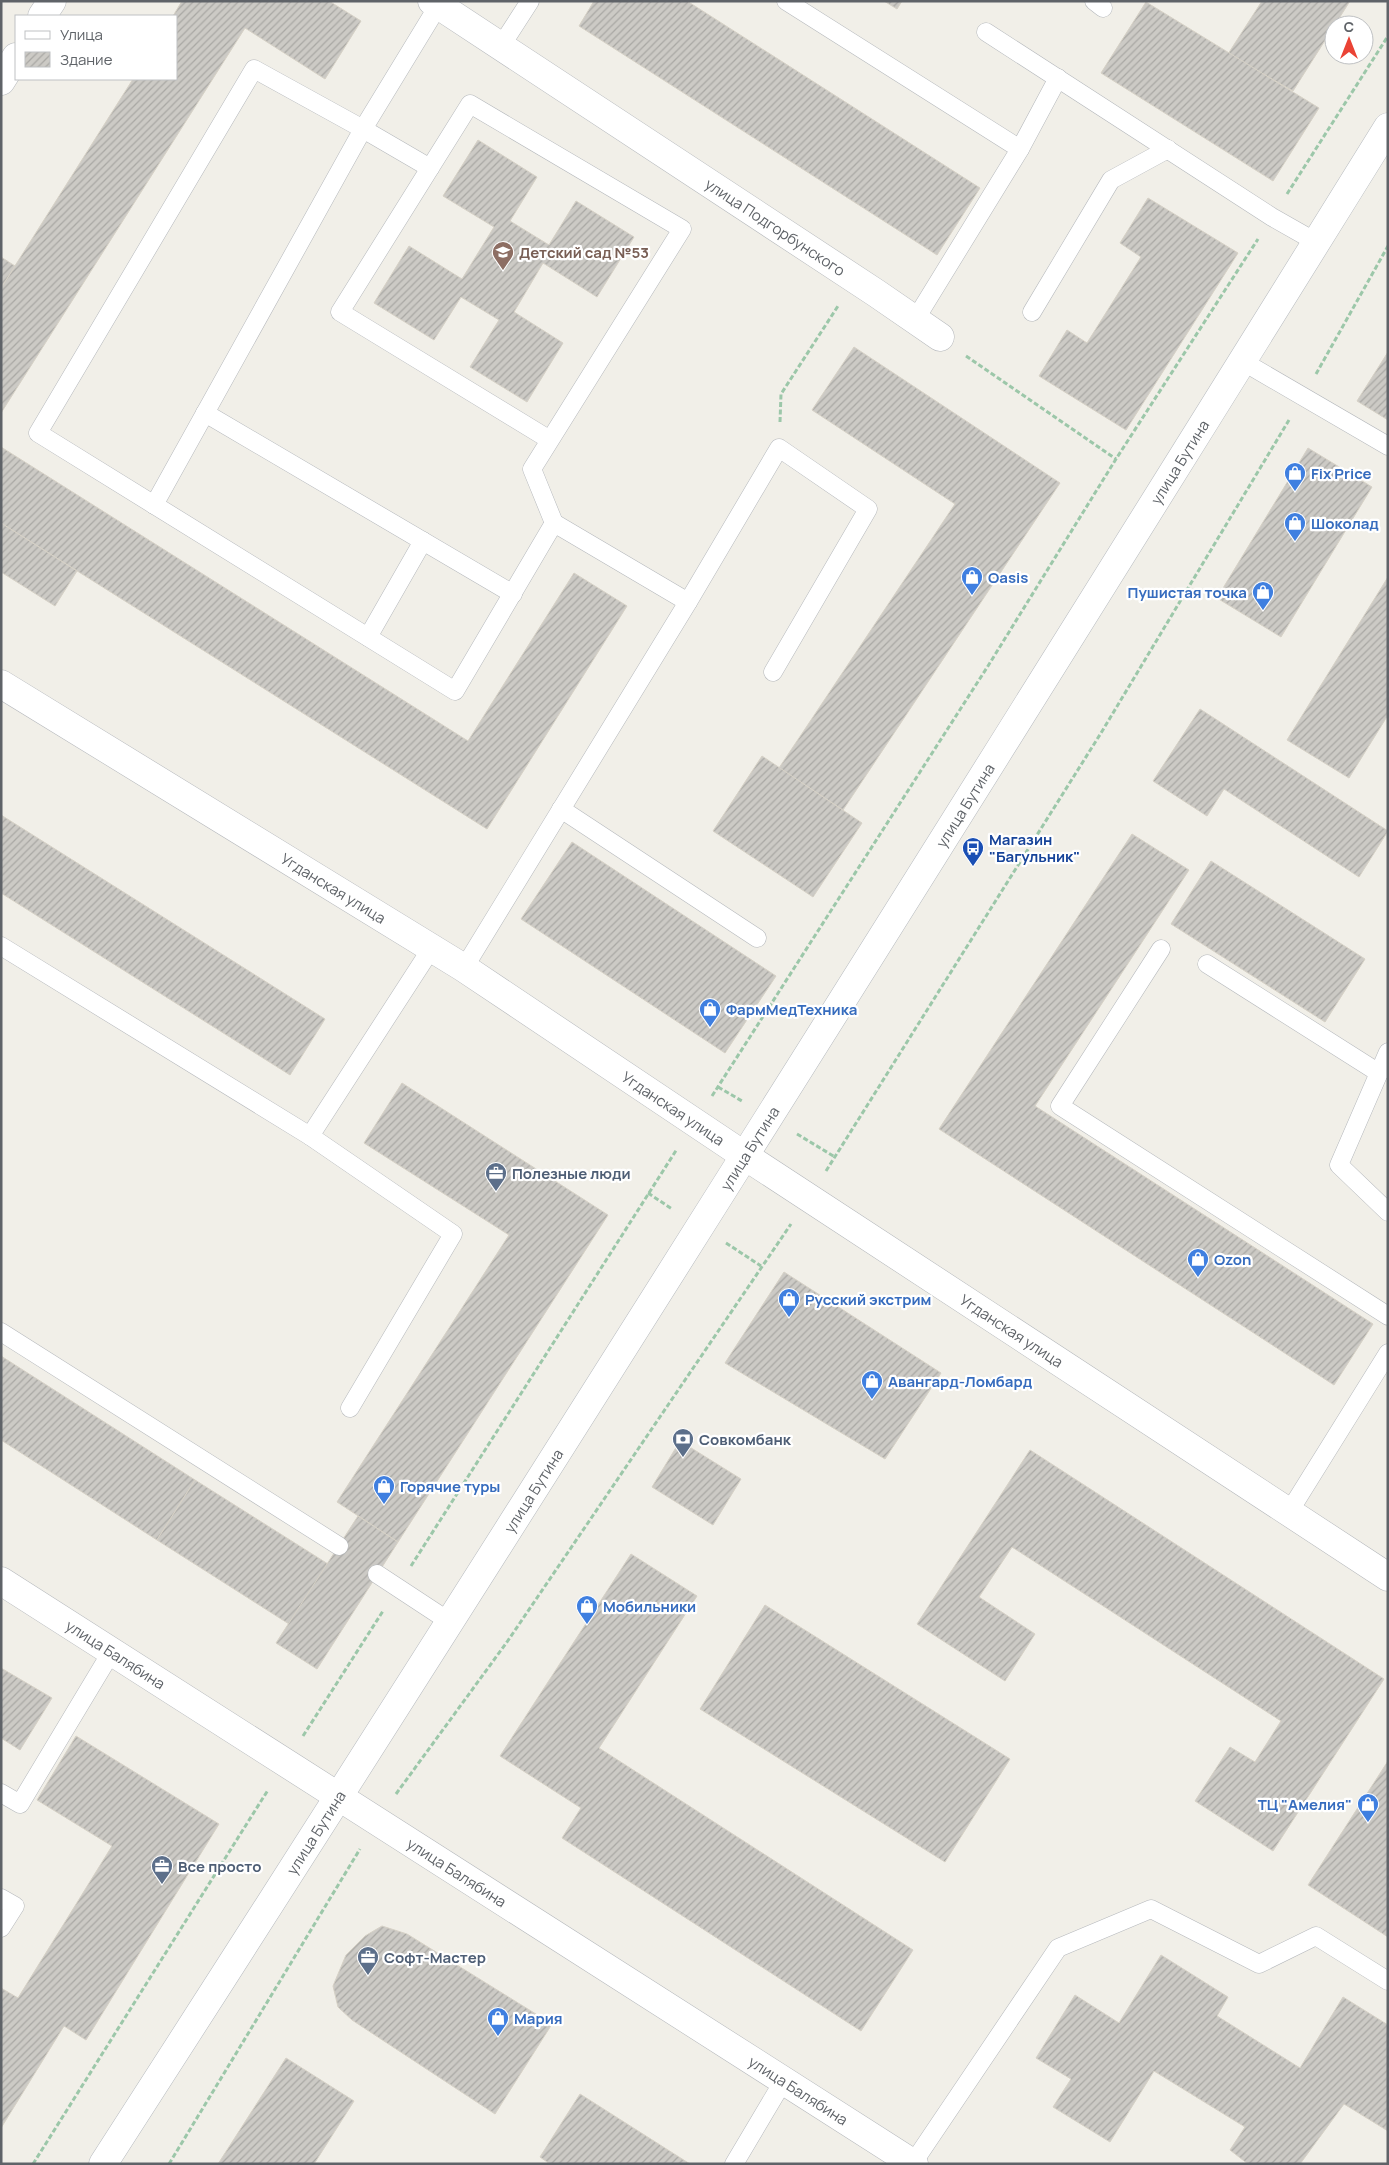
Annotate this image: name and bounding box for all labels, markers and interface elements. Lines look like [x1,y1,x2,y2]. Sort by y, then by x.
legend [15,15,178,80]
north arrow [1324,15,1374,65]
text: С [1344,17,1354,36]
text: Улица [60,24,103,45]
text: Здание [60,49,113,70]
street label: улица Подгорбунского [701,173,850,281]
school or university icon: Детский сад №53 [491,240,515,271]
place label: Детский сад №53 [519,242,649,263]
street label: улица Бутина [1145,416,1214,508]
shop icon: Fix Price [1283,461,1307,492]
place label: Fix Price [1311,463,1372,484]
shop icon: Шоколад [1283,511,1307,542]
place label: Шоколад [1311,513,1379,534]
shop icon: Oasis [960,565,984,596]
place label: Oasis [988,567,1028,588]
shop icon: Пушистая точка [1251,580,1275,611]
place label: Пушистая точка [1128,582,1247,603]
street label: улица Бутина [931,759,999,851]
place label: Магазин "Багульник" [989,829,1080,867]
bus stop icon: Магазин "Багульник" [961,836,985,867]
street label: Угданская улица [277,848,390,928]
shop icon: ФармМедТехника [698,997,722,1028]
place label: ФармМедТехника [726,999,857,1020]
street label: Угданская улица [618,1066,729,1150]
street label: улица Бутина [715,1102,784,1194]
office icon: Полезные люди [484,1161,508,1192]
place label: Полезные люди [512,1163,631,1184]
shop icon: Ozon [1186,1247,1210,1278]
place label: Ozon [1214,1249,1251,1270]
shop icon: Русский экстрим [777,1287,801,1318]
place label: Русский экстрим [805,1289,931,1310]
street label: Угданская улица [956,1289,1067,1372]
shop icon: Авангард-Ломбард [860,1369,884,1400]
place label: Авангард-Ломбард [888,1371,1033,1392]
bank icon: Совкомбанк [671,1427,695,1458]
place label: Совкомбанк [699,1429,792,1450]
street label: улица Бутина [499,1445,568,1537]
shop icon: Горячие туры [372,1474,396,1505]
place label: Горячие туры [400,1476,500,1497]
shop icon: Мобильники [575,1594,599,1625]
place label: Мобильники [603,1596,696,1617]
street label: улица Балябина [62,1615,169,1694]
street label: улица Бутина [281,1786,350,1878]
shop icon: ТЦ "Амелия" [1356,1792,1380,1823]
place label: ТЦ "Амелия" [1258,1794,1352,1815]
street label: улица Балябина [403,1833,511,1912]
office icon: Все просто [150,1854,174,1885]
place label: Все просто [178,1856,261,1877]
office icon: Софт-Мастер [356,1945,380,1976]
place label: Софт-Мастер [384,1947,486,1968]
shop icon: Мария [486,2006,510,2037]
place label: Мария [514,2008,563,2029]
street label: улица Балябина [745,2051,852,2130]

